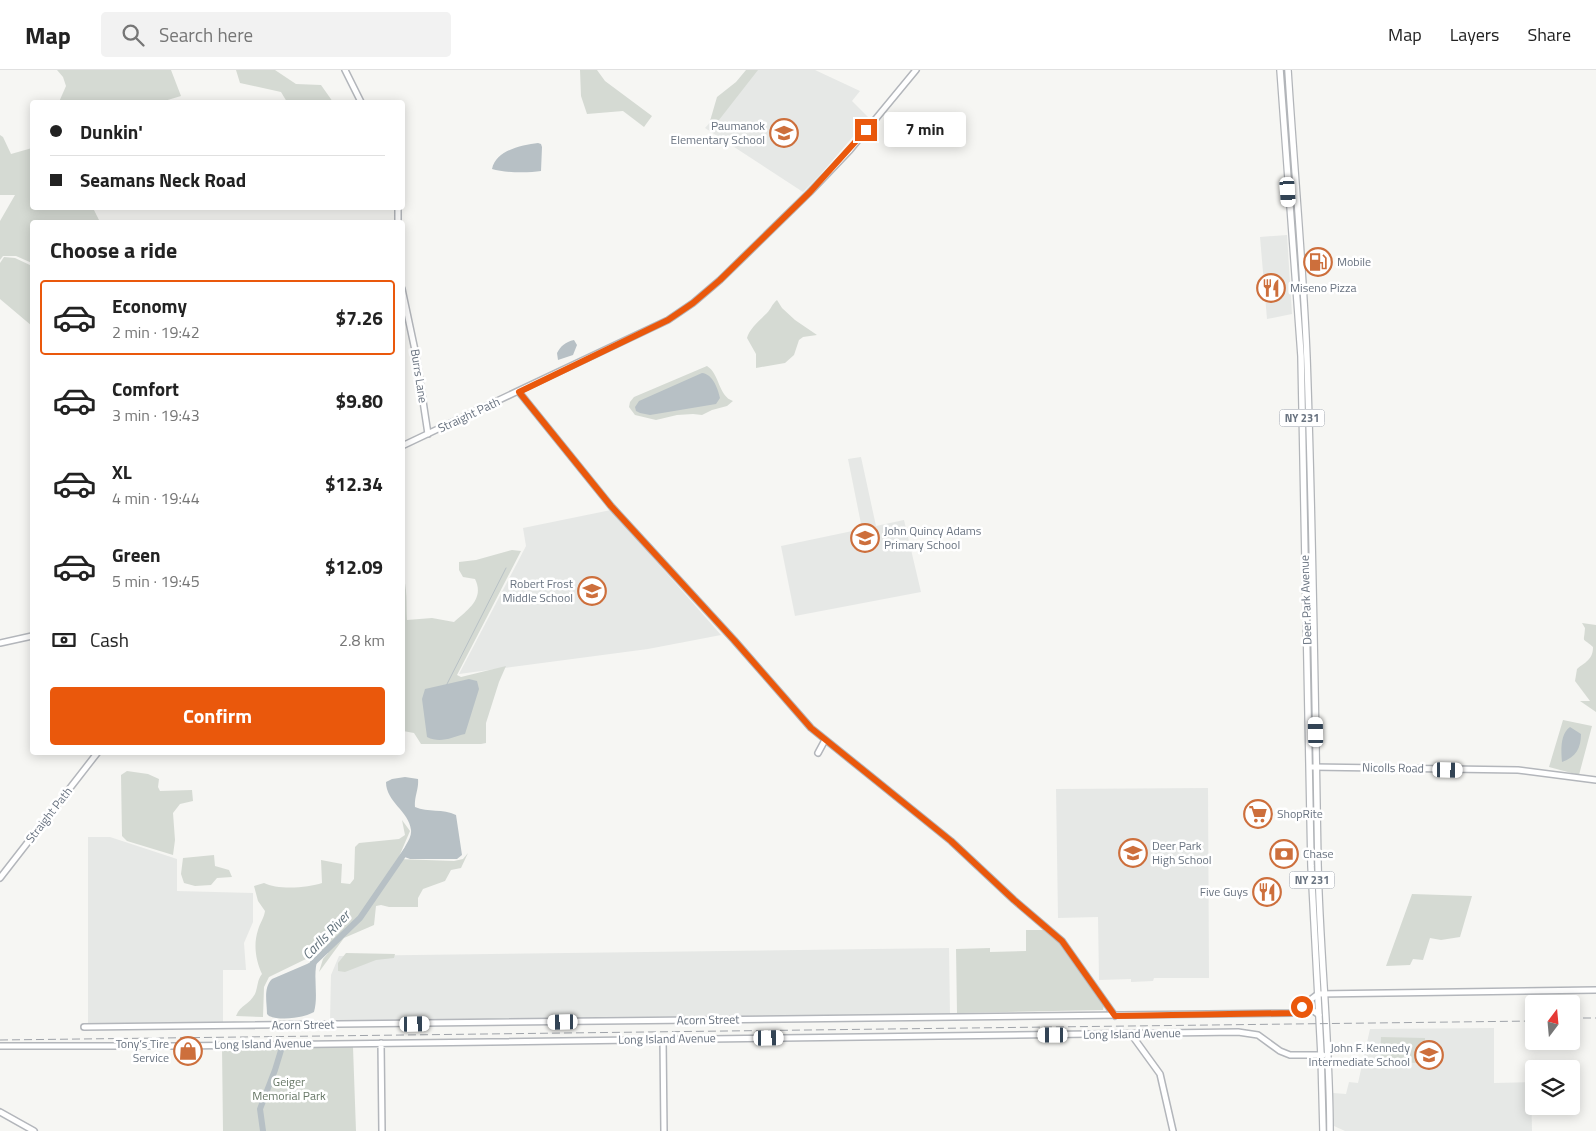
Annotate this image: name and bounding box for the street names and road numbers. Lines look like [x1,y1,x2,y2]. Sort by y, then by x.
street label: Burrs Lane [406,347,433,404]
street label: Straight Path [435,392,503,437]
road number: NY 231 [1280,409,1324,426]
street label: Deer Park Avenue [1294,555,1317,645]
street label: Nicolls Road [1362,757,1424,778]
street label: Straight Path [21,783,77,847]
road number: NY 231 [1290,872,1334,888]
street label: Acorn Street [676,1009,740,1030]
street label: Acorn Street [271,1014,335,1035]
street label: Long Island Avenue [1083,1023,1181,1044]
street label: Long Island Avenue [618,1028,716,1049]
street label: Long Island Avenue [214,1033,312,1054]

